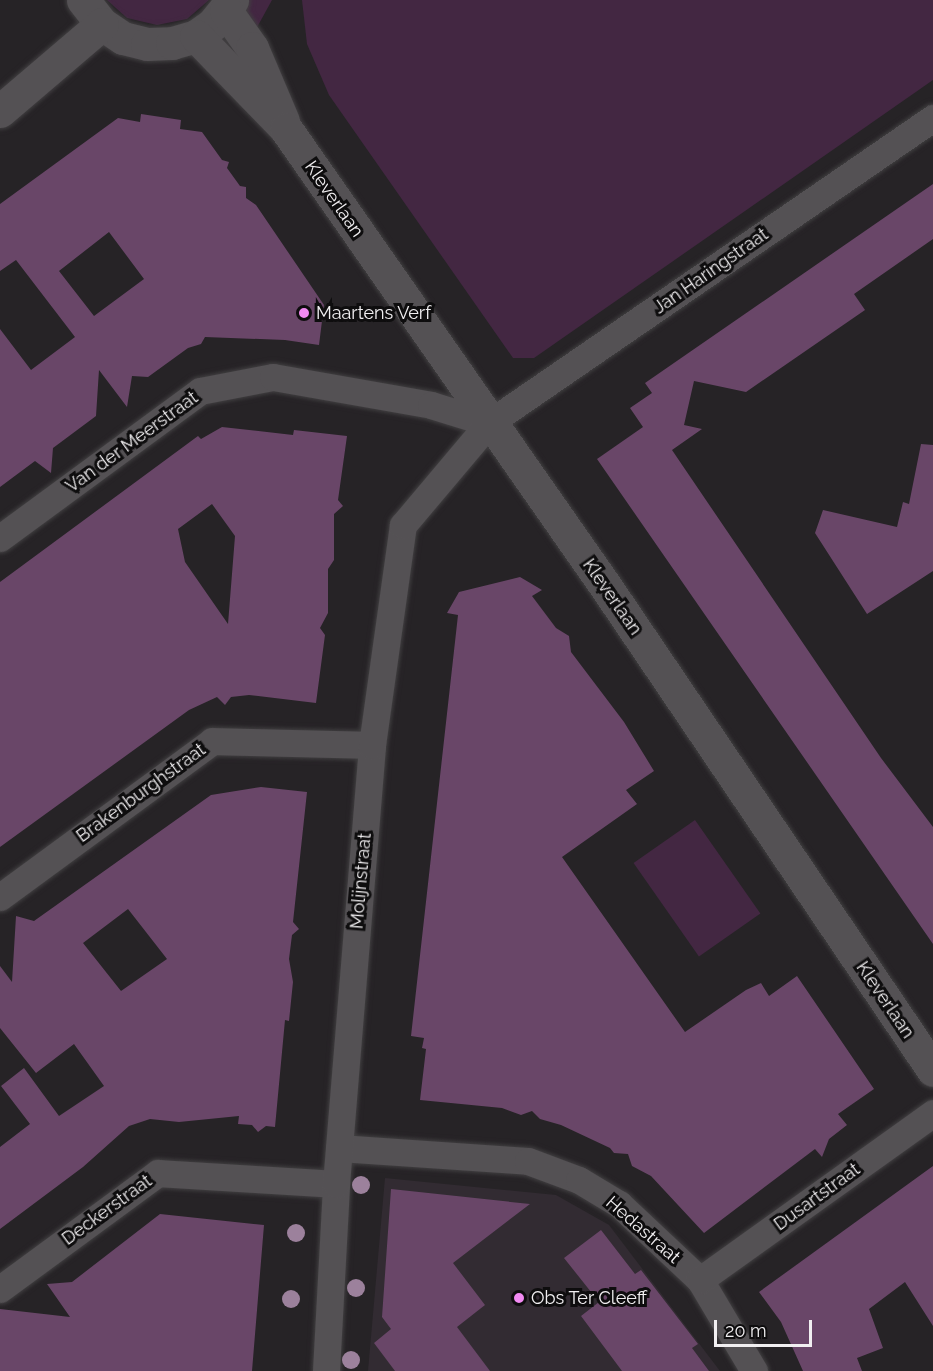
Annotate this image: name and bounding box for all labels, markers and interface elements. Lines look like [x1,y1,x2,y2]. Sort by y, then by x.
street label: Kleverlaan [300,157,368,241]
street label: Jan Haringstraat [650,223,772,319]
place label: Maartens Verf [316,302,432,324]
marker: Maartens Verf [297,306,311,320]
street label: Van der Meerstraat [62,387,202,497]
street label: Kleverlaan [578,555,646,639]
street label: Brakenburghstraat [72,739,210,847]
street label: Molijnstraat [346,832,376,930]
street label: Kleverlaan [851,958,919,1042]
street label: Dusartstraat [770,1159,864,1235]
street label: Deckerstraat [58,1170,156,1250]
street label: Hedastraat [601,1192,685,1268]
place label: Obs Ter Cleeff [531,1287,648,1309]
marker: Obs Ter Cleeff [512,1291,526,1305]
scale bar [717,1308,814,1346]
text: 20 m [725,1320,767,1341]

